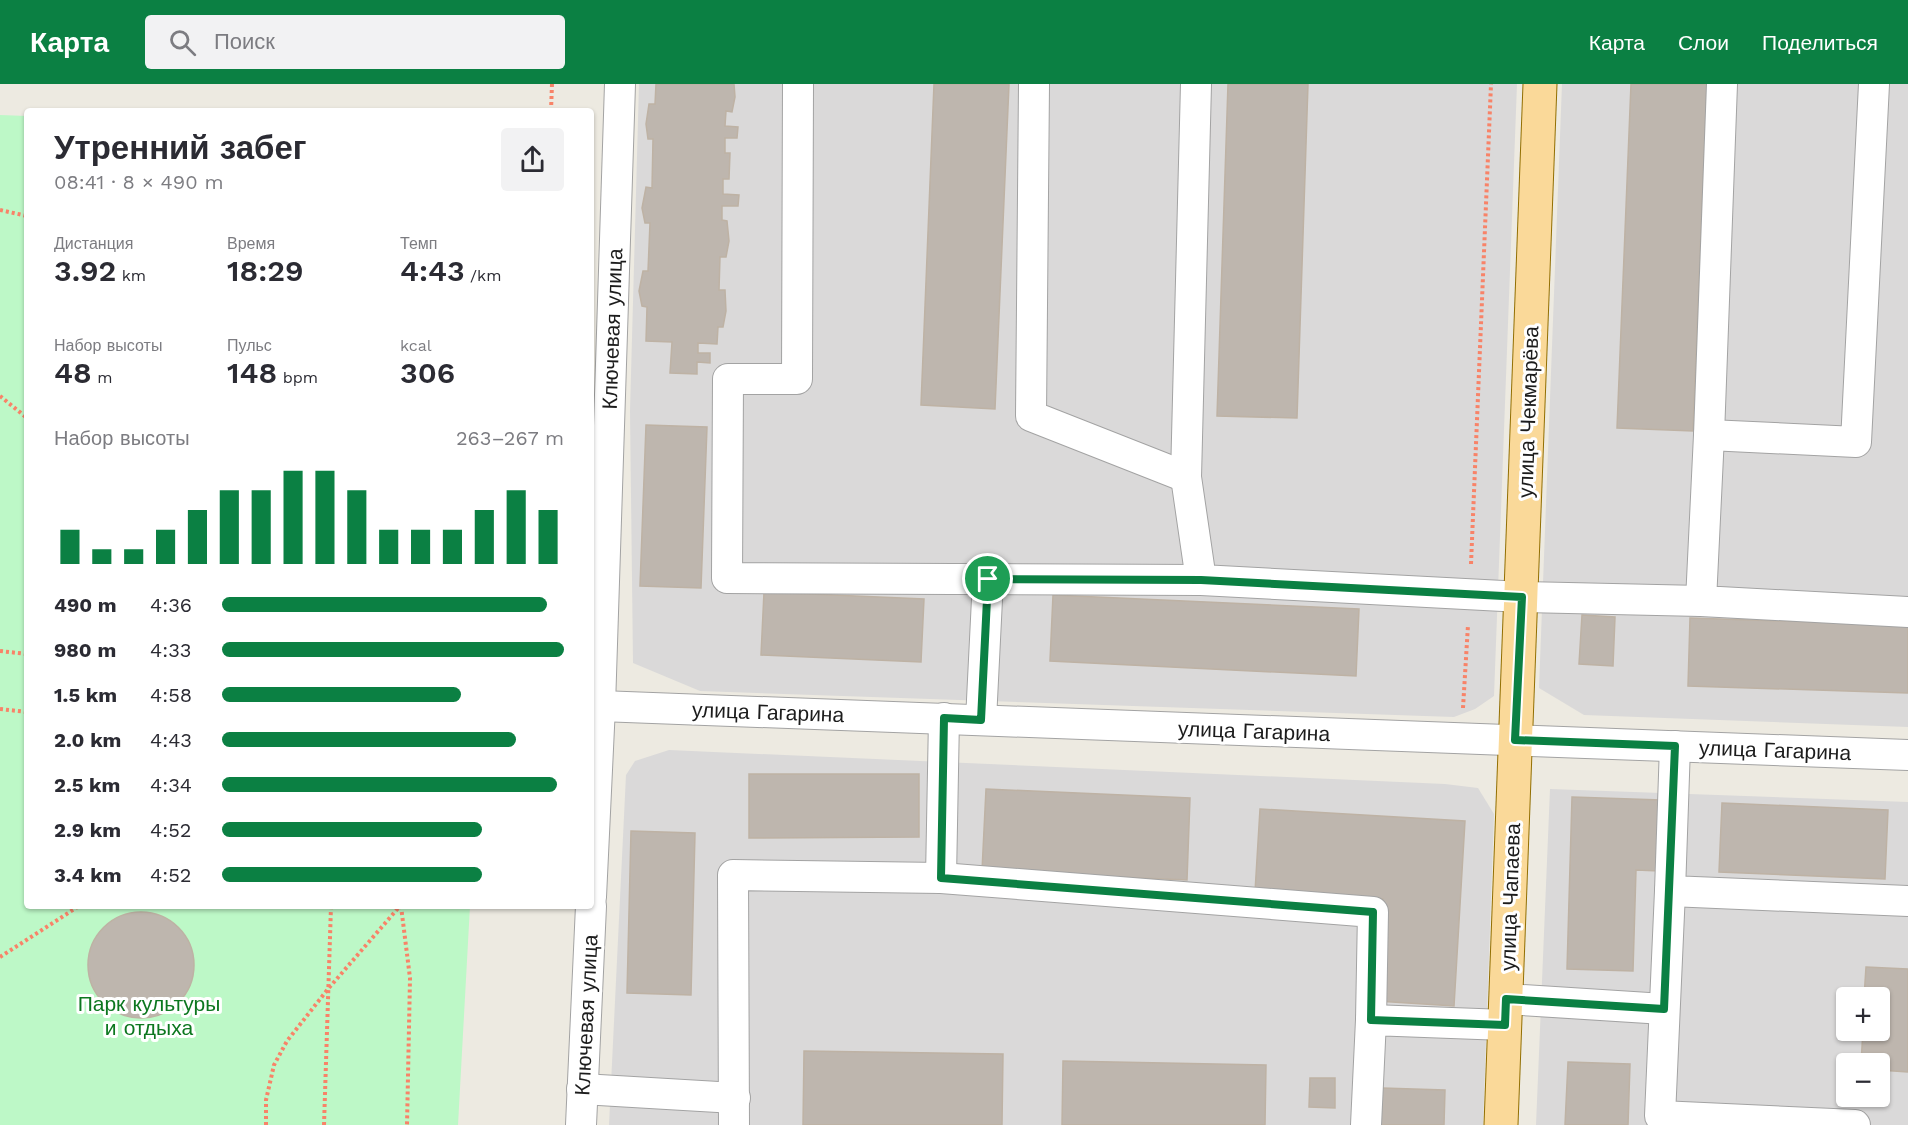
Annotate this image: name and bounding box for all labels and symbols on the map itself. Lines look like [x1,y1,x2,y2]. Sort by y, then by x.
street label: Ключевая улица [597,248,627,410]
street label: улица Чекмарёва [1513,325,1544,498]
pin [962,553,1013,604]
street label: улица Гагарина [691,697,845,727]
street label: улица Гагарина [1177,716,1331,746]
street label: улица Гагарина [1698,735,1852,765]
street label: улица Чапаева [1495,822,1525,971]
street label: Ключевая улица [569,934,603,1096]
park label: Парк культуры и отдыха [78,991,220,1040]

